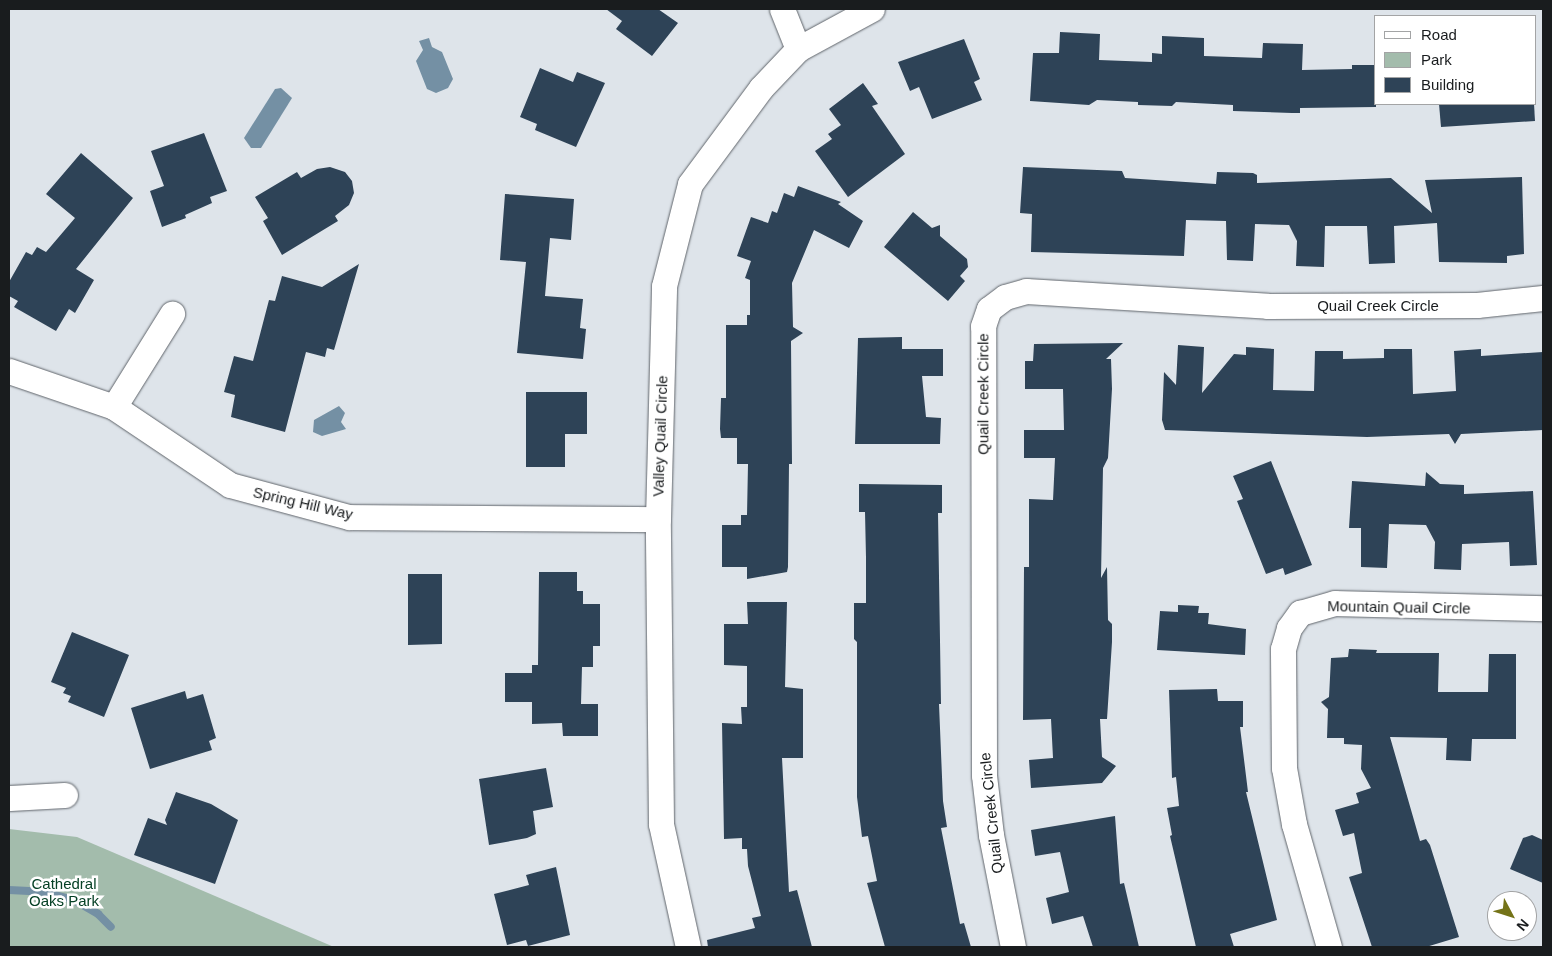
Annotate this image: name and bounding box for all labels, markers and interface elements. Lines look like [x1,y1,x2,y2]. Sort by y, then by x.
legend [1374,15,1537,105]
text: Road [1421,26,1457,43]
text: Park [1421,51,1452,68]
text: Building [1421,76,1474,93]
street label: Quail Creek Circle [1317,297,1439,315]
street label: Quail Creek Circle [974,333,992,455]
street label: Valley Quail Circle [649,375,671,497]
street label: Spring Hill Way [251,483,355,523]
street label: Mountain Quail Circle [1327,597,1471,617]
street label: Quail Creek Circle [976,752,1006,874]
park label: Cathedral Oaks Park [29,874,99,909]
north arrow [1487,891,1537,941]
text: N [1513,916,1532,934]

